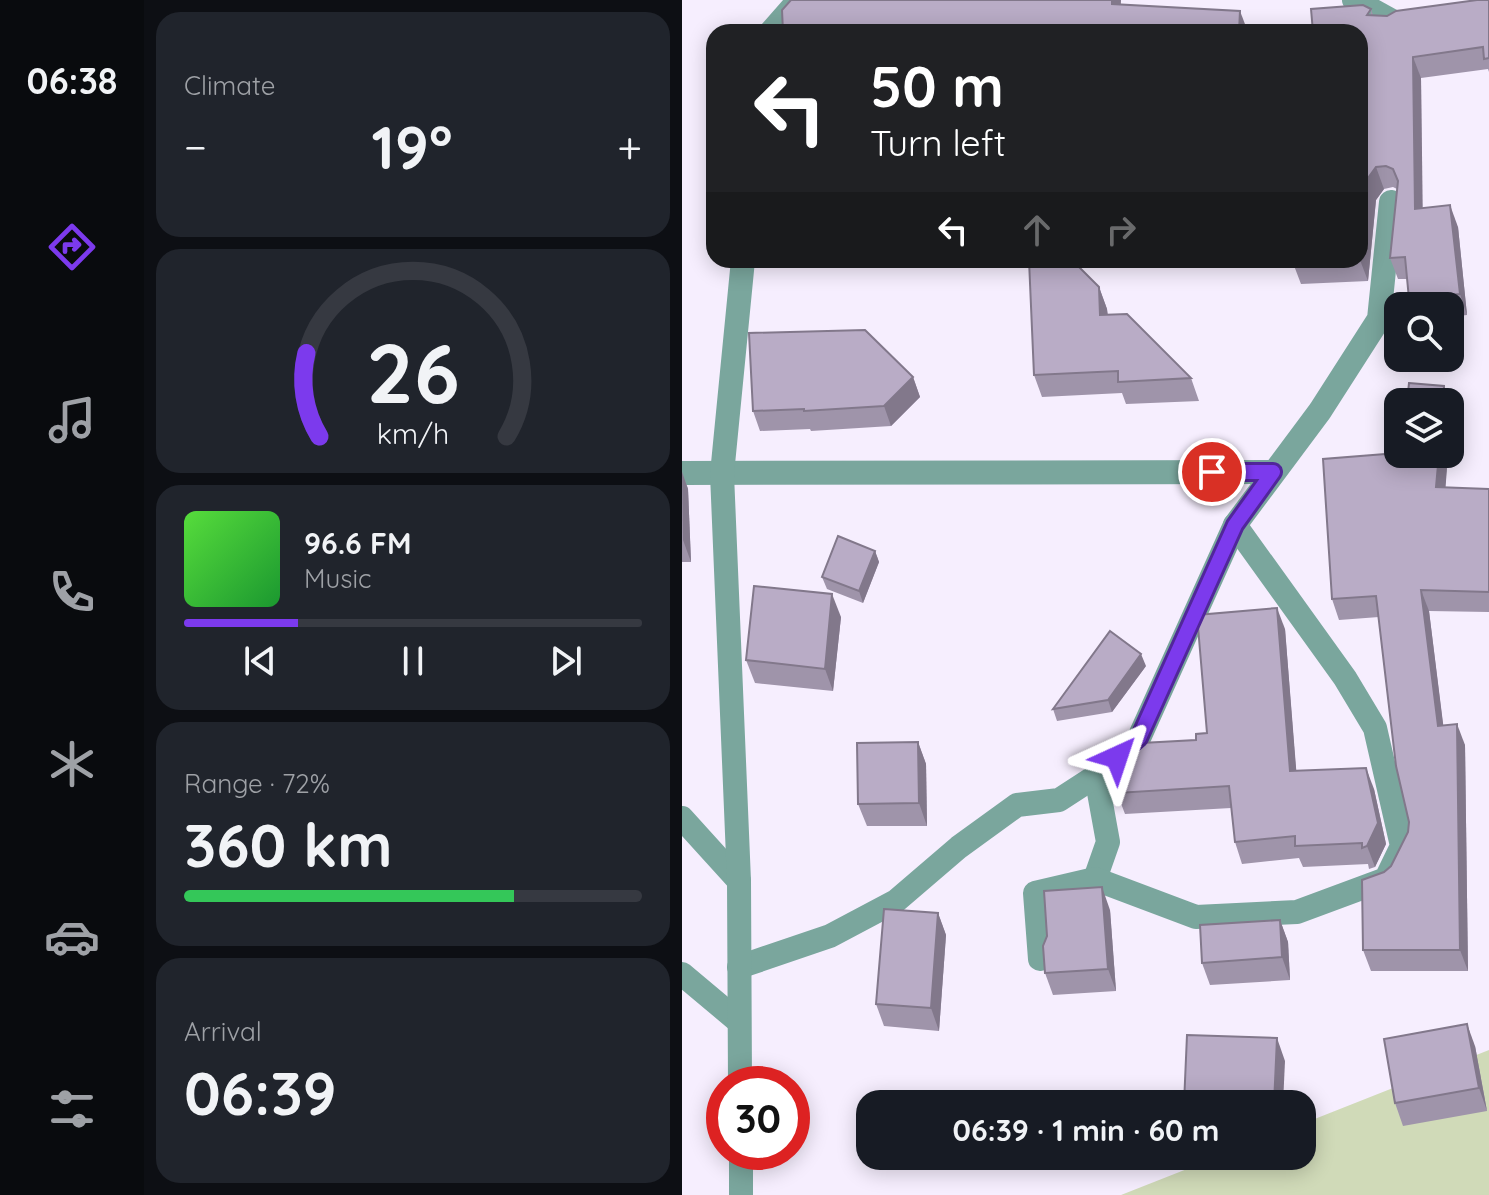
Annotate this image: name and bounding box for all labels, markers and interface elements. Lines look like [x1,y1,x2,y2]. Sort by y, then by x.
text: 50 m [870,51,1004,121]
icon: left [738,56,842,160]
text: 06:38 [27,58,117,103]
text: Climate [184,69,275,102]
text: 19° [372,109,453,184]
text: − [184,119,207,174]
text: + [617,119,642,174]
text: Turn left [870,120,1006,165]
icon: left [931,208,975,252]
icon: ahead [1015,208,1059,252]
icon: right [1099,208,1143,252]
icon: directions [44,219,100,275]
map controls [1384,292,1464,468]
button: search [1384,292,1464,372]
text: 26 [366,319,460,423]
button: layers [1384,388,1464,468]
icon: music [44,392,100,448]
text: km/h [377,415,449,451]
pin [1178,438,1246,506]
icon: arrive [1190,450,1234,494]
text: 96.6 FM [304,524,412,562]
text: Music [304,562,372,595]
icon: phone [44,564,100,620]
icon: previous [238,639,282,683]
icon: pause [391,639,435,683]
icon: next [544,639,588,683]
position arrow [1075,715,1159,799]
icon: climate [44,736,100,792]
text: Range · 72% [184,767,330,800]
text: 360 km [184,807,393,882]
icon: car [44,909,100,965]
text: Arrival [184,1015,262,1048]
text: 06:39 [184,1055,337,1130]
speed limit sign: 30 [706,1066,810,1170]
icon: filters [44,1081,100,1137]
text: 06:39 · 1 min · 60 m [952,1111,1220,1149]

